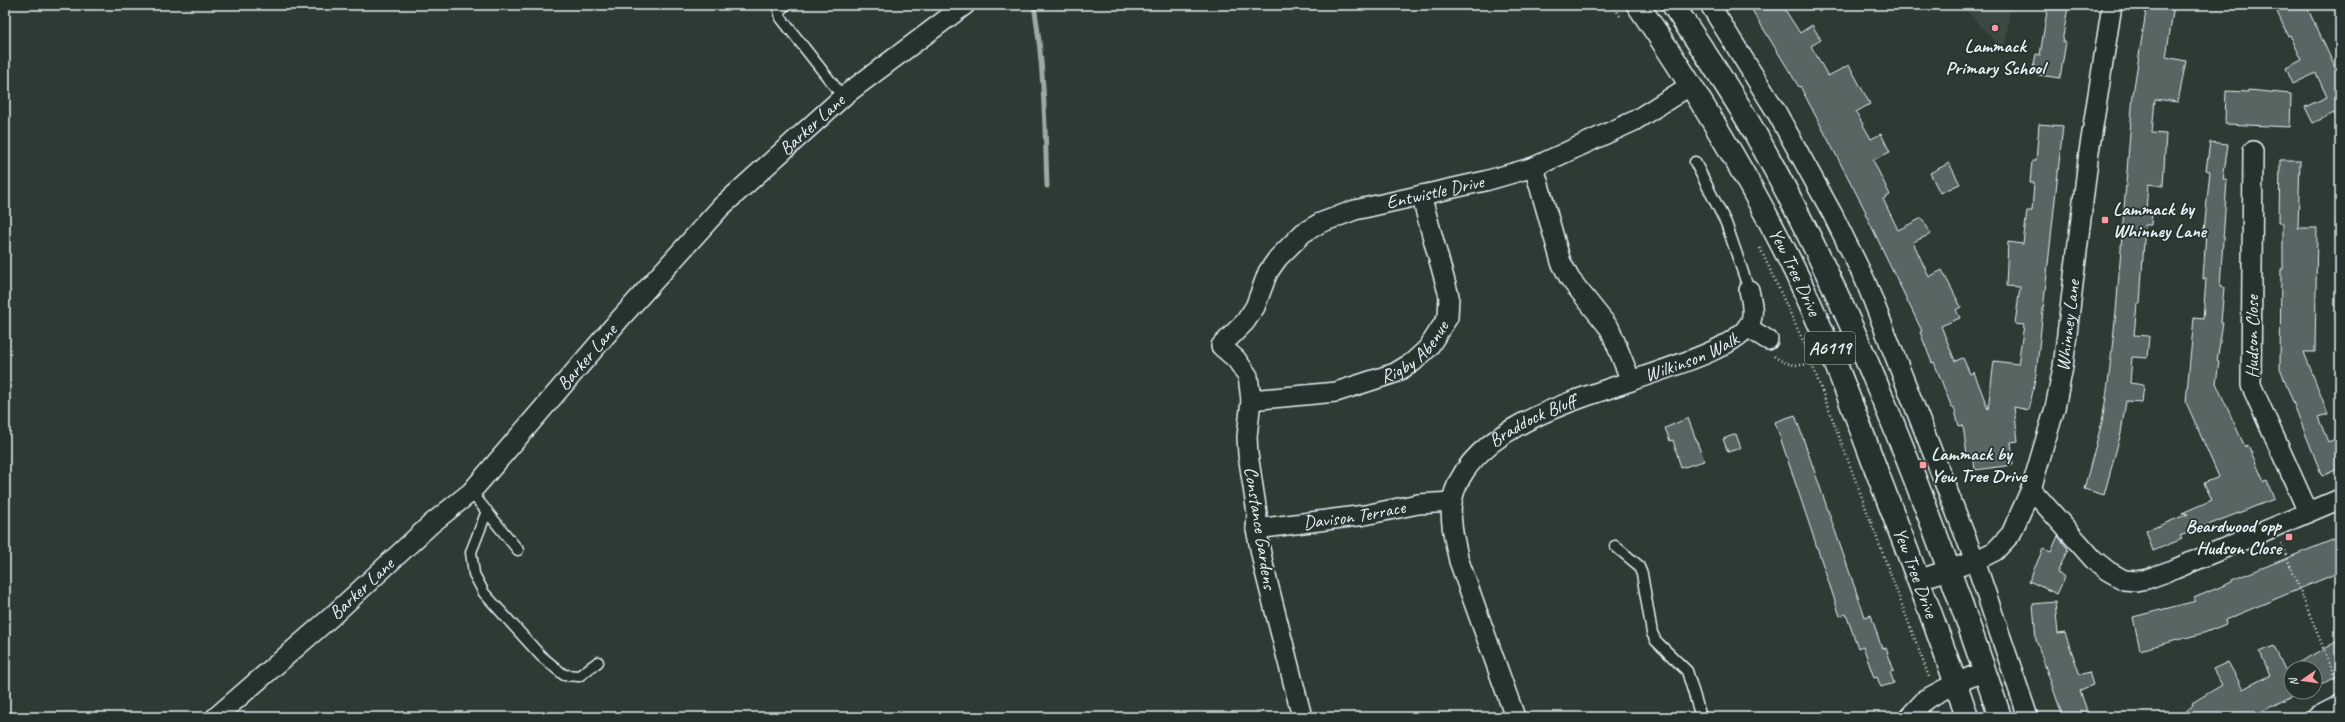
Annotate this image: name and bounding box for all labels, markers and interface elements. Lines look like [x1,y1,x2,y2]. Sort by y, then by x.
marker: Lammack Primary School [1990,23,2000,33]
place label: Lammack Primary School [1945,34,2048,80]
street label: Barker Lane [774,88,851,161]
street label: Entwistle Drive [1384,169,1488,215]
place label: Lammack by Whinney Lane [2113,197,2208,243]
marker: Lammack by Whinney Lane [2100,215,2110,225]
street label: Yew Tree Drive [1763,224,1827,321]
street label: Whinney Lane [2051,277,2086,373]
street label: Hudson Close [2240,294,2264,379]
street label: Rigby Abenue [1378,315,1455,389]
street label: Barker Lane [552,318,623,395]
street label: Wilkinson Walk [1642,326,1745,387]
road number: A6119 [1805,332,1855,364]
street label: Braddock Bluff [1484,387,1583,453]
place label: Lammack by Yew Tree Drive [1931,442,2028,488]
marker: Lammack by Yew Tree Drive [1918,460,1928,470]
street label: Constance Gardens [1238,465,1282,592]
street label: Davison Terrace [1302,495,1409,535]
place label: Beardwood opp Hudson Close [2185,514,2283,560]
street label: Yew Tree Drive [1887,524,1944,623]
marker: Beardwood opp Hudson Close [2284,532,2294,542]
street label: Barker Lane [324,551,400,625]
north arrow [2283,660,2323,700]
text: N [2285,675,2301,687]

